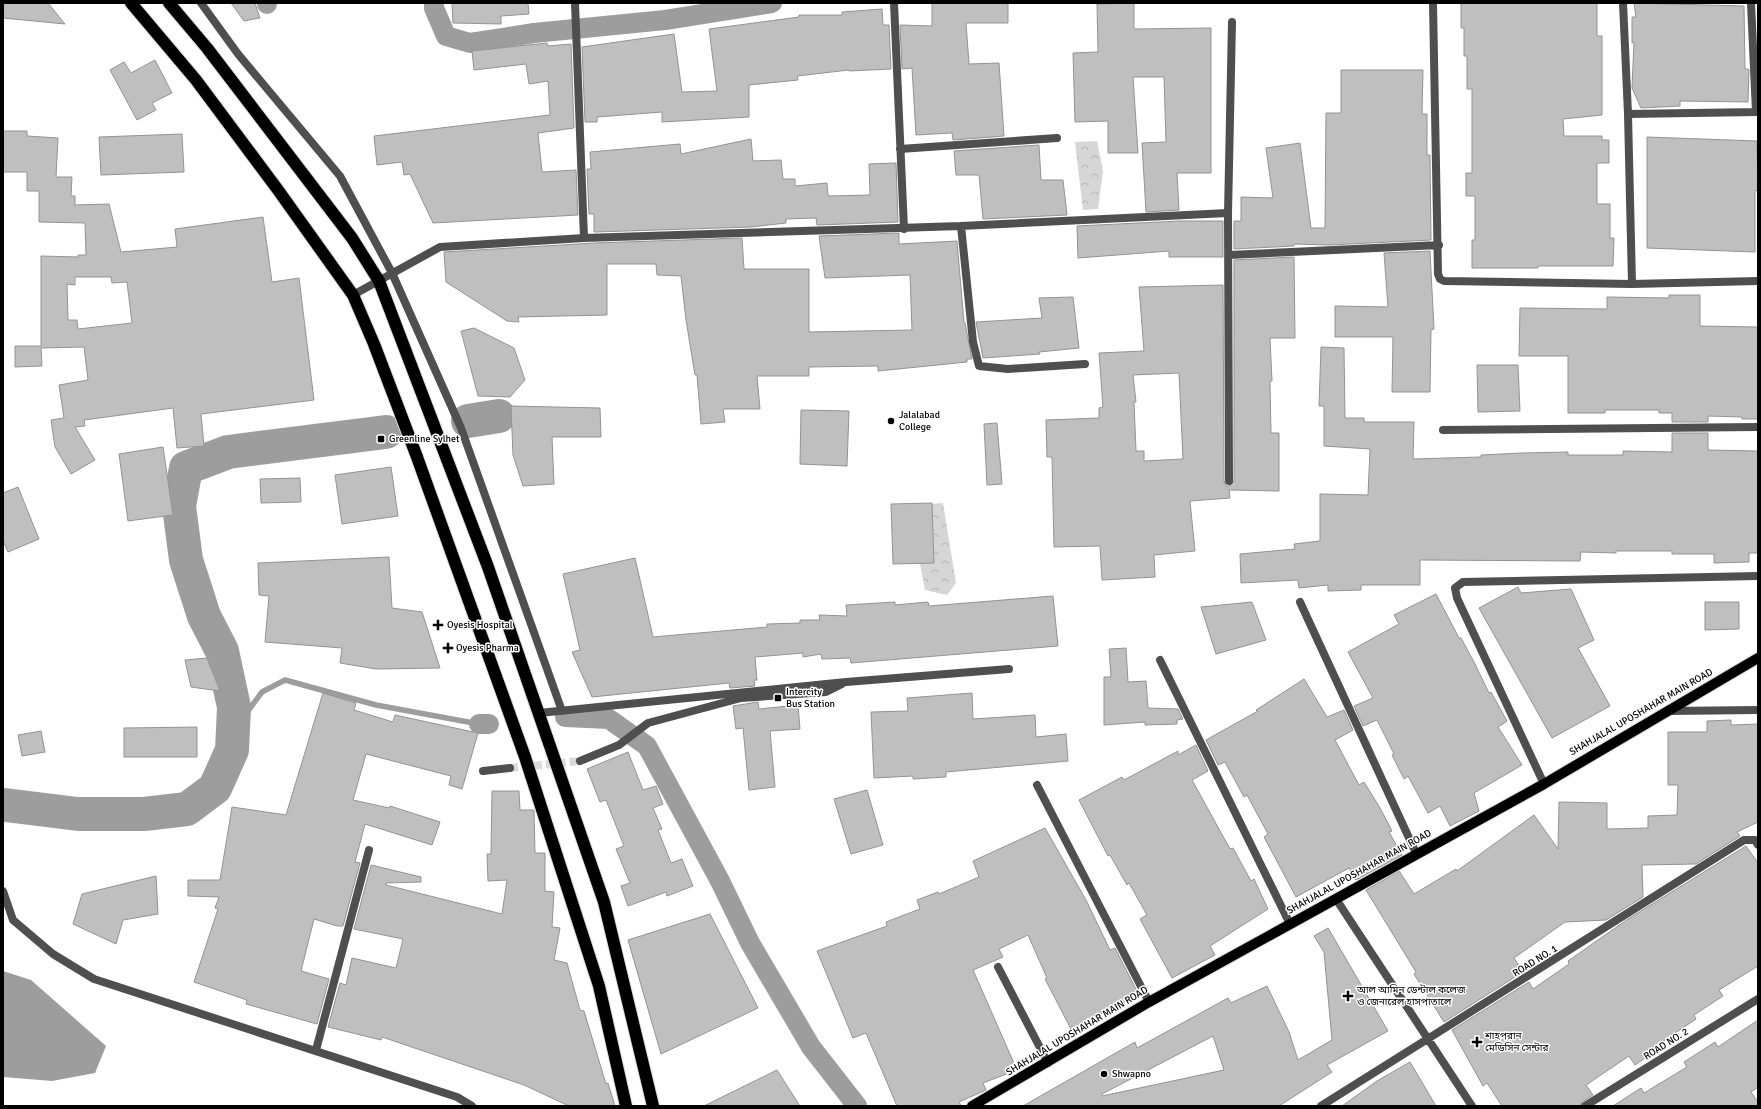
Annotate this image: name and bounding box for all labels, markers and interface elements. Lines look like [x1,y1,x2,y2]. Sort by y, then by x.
place label: Jalalabad College [899,409,940,433]
marker: Jalalabad College [886,416,896,426]
place label: Greenline Sylhet [389,433,460,445]
marker: Greenline Sylhet [376,434,386,444]
marker: Oyesis Hospital [432,619,444,631]
place label: Oyesis Hospital [447,619,513,631]
place label: Oyesis Pharma [456,642,519,654]
marker: Oyesis Pharma [443,643,453,653]
street label: SHAHJALAL UPOSHAHAR MAIN ROAD [1567,666,1715,758]
place label: Intercity Bus Station [786,686,835,710]
marker: Intercity Bus Station [773,693,783,703]
street label: SHAHJALAL UPOSHAHAR MAIN ROAD [1285,827,1433,917]
street label: ROAD NO. 1 [1510,943,1560,979]
street label: SHAHJALAL UPOSHAHAR MAIN ROAD [1004,984,1150,1078]
place label: আল আমিন ডেন্টাল কলেজ ও জেনারেল হাসপাতালে [1356,984,1466,1008]
marker: আল আমিন ডেন্টাল কলেজ ও জেনারেল হাসপাতালে [1342,990,1354,1002]
street label: ROAD NO. 2 [1641,1026,1691,1062]
place label: শাহপরান মেডিসিন সেন্টার [1484,1030,1549,1054]
marker: শাহপরান মেডিসিন সেন্টার [1472,1037,1482,1047]
place label: Shwapno [1112,1068,1151,1080]
marker: Shwapno [1099,1069,1109,1079]

